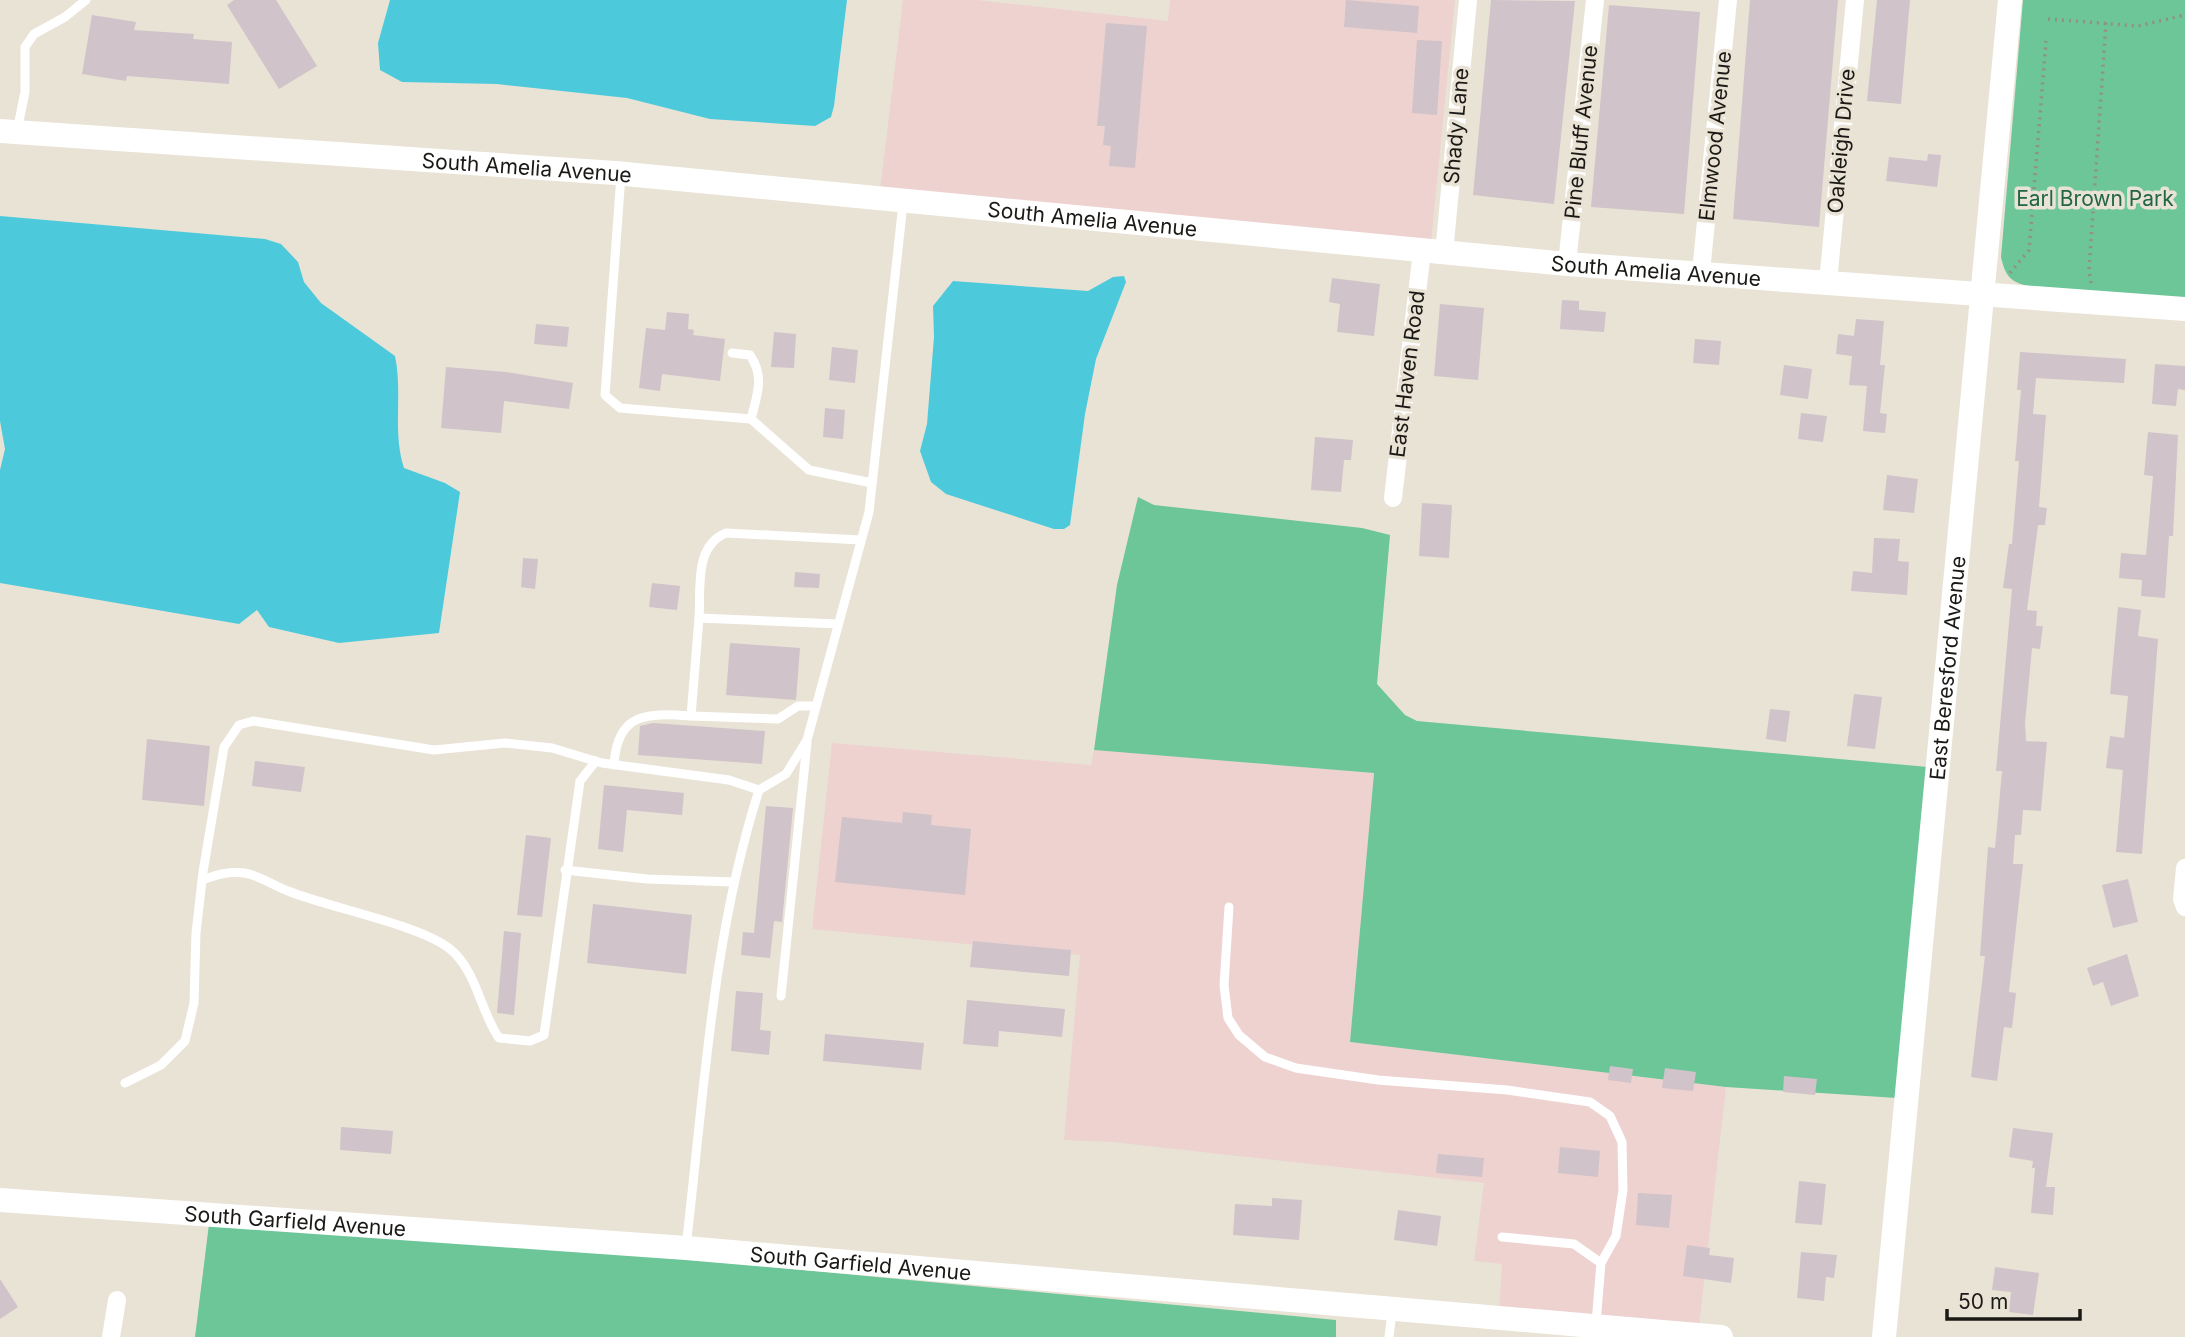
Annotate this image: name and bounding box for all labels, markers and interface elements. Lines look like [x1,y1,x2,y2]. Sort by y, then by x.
street label: Pine Bluff Avenue [1559,44,1603,220]
street label: Elmwood Avenue [1694,50,1736,222]
street label: Shady Lane [1438,67,1474,185]
street label: Oakleigh Drive [1822,68,1860,214]
street label: South Amelia Avenue [421,147,633,187]
park label: Earl Brown Park [2016,186,2174,211]
street label: South Amelia Avenue [986,196,1198,241]
street label: South Amelia Avenue [1550,250,1762,291]
street label: East Haven Road [1384,289,1430,459]
street label: East Beresford Avenue [1924,555,1970,781]
street label: South Garfield Avenue [184,1200,407,1241]
street label: South Garfield Avenue [749,1241,972,1285]
scale bar [1947,1278,2080,1322]
text: 50 m [1958,1289,2008,1314]

